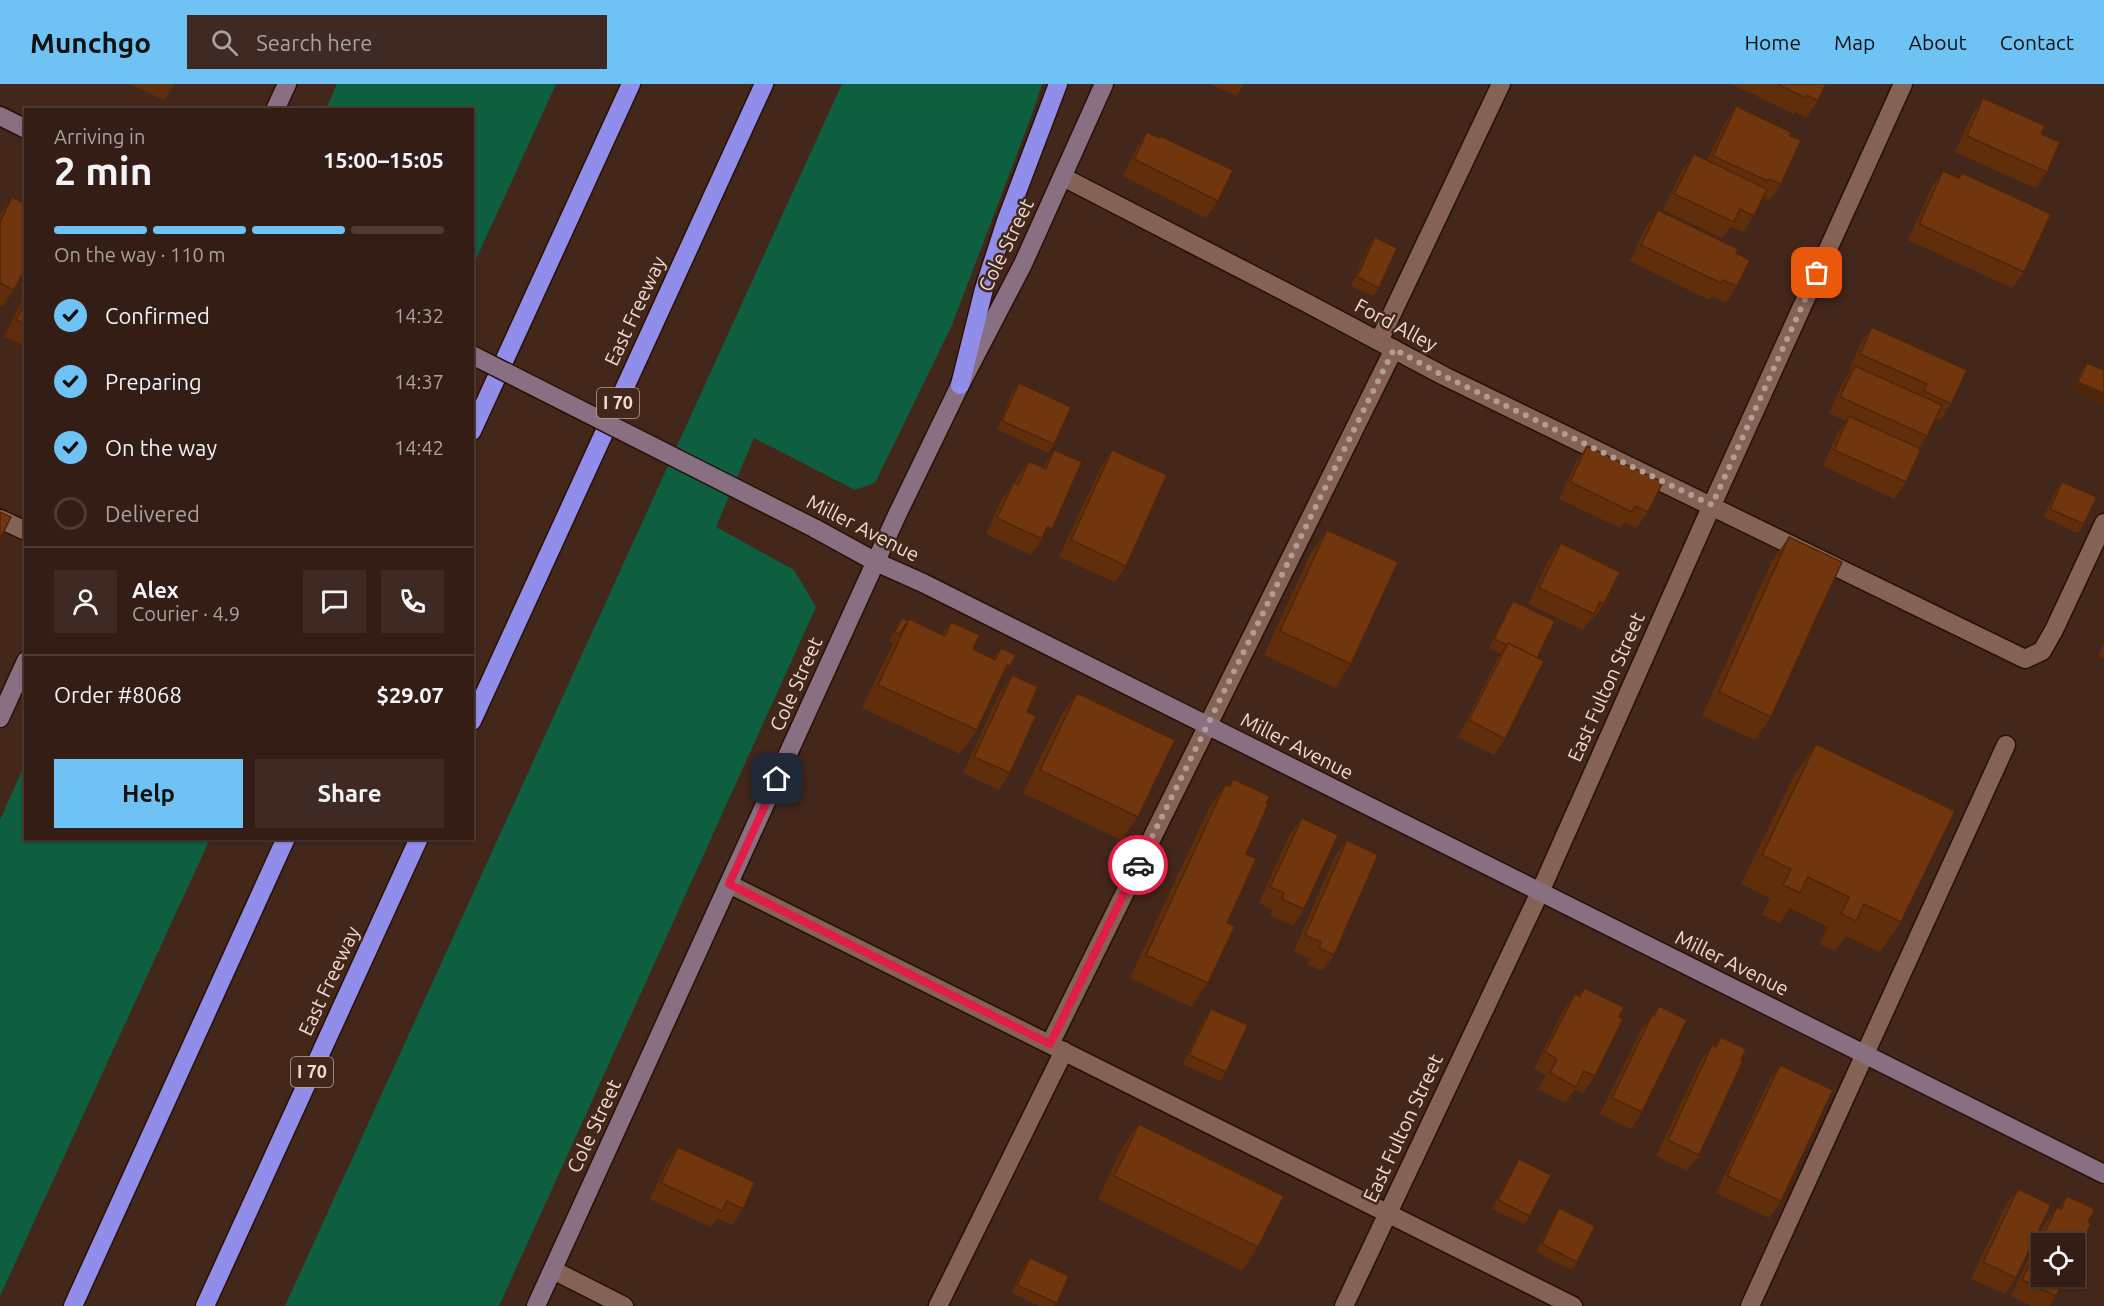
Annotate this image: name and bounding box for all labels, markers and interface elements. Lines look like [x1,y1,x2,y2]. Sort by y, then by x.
search box [187,15,607,69]
icon: search [208,26,241,59]
text: Munchgo [30,27,151,58]
text: Search here [256,30,372,55]
text: Home [1744,30,1801,54]
text: Map [1834,30,1875,54]
text: About [1908,30,1967,54]
text: Contact [2000,30,2074,54]
text: Arriving in [54,125,145,148]
text: 15:00–15:05 [323,147,444,172]
text: 2 min [54,149,153,192]
street label: Cole Street [973,194,1038,295]
text: On the way · 110 m [54,243,226,266]
pin [1791,247,1842,298]
street label: East Freeway [599,252,670,369]
icon: bag [1800,256,1833,289]
street label: Ford Alley [1351,293,1442,356]
icon: check [54,299,87,332]
text: Confirmed [105,303,210,328]
text: 14:32 [394,304,444,327]
icon: check [54,365,87,398]
text: Preparing [105,369,202,394]
text: 14:37 [394,370,444,393]
road number: I 70 [597,388,639,418]
icon: check [54,431,87,464]
text: On the way [105,435,217,460]
text: 14:42 [394,436,444,459]
street label: Miller Avenue [803,489,923,566]
text: Delivered [105,501,200,526]
button: person [54,570,117,633]
button: chat [303,570,366,633]
button: phone [381,570,444,633]
text: Alex [132,577,179,602]
text: Courier · 4.9 [132,602,240,625]
street label: East Fulton Street [1562,609,1649,765]
street label: Cole Street [765,633,827,734]
text: Order #8068 [54,682,182,707]
text: $29.07 [377,682,444,707]
street label: Miller Avenue [1237,707,1357,784]
pin [751,753,802,804]
button: Help [54,759,243,828]
button: Share [255,759,444,828]
icon: home [760,762,793,795]
courier [1108,835,1168,895]
icon: car [1122,849,1155,882]
street label: East Freeway [293,922,364,1039]
street label: Miller Avenue [1672,925,1793,1000]
street label: East Fulton Street [1358,1050,1447,1206]
road number: I 70 [291,1057,333,1087]
street label: Cole Street [562,1075,625,1176]
map controls [2031,1233,2085,1287]
button: locate [2031,1233,2085,1287]

